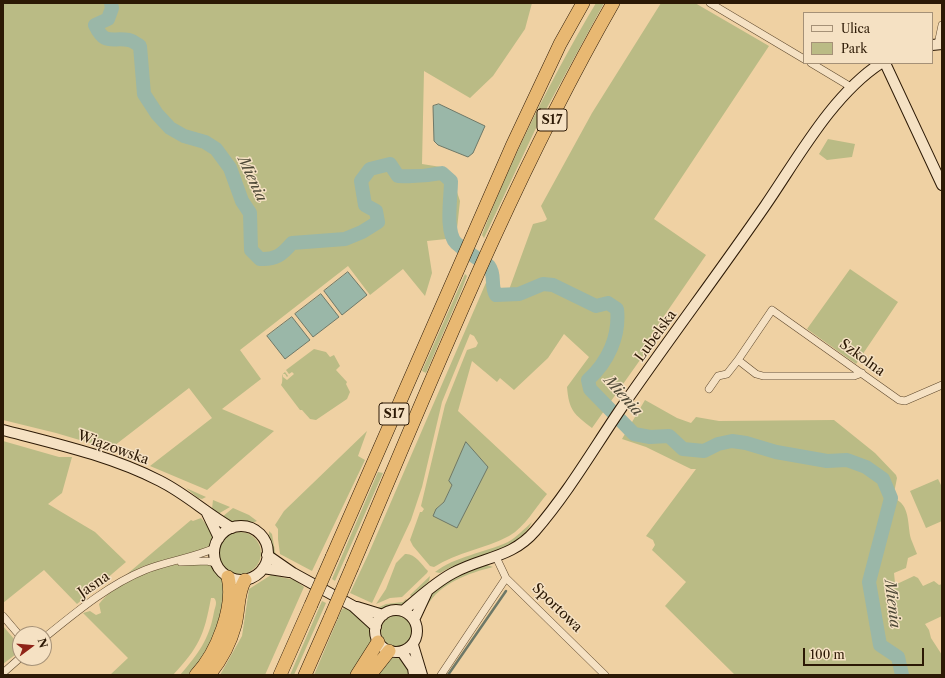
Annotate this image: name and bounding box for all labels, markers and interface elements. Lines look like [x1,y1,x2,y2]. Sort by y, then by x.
legend [803,12,933,64]
text: Ulica [841,21,870,36]
text: Park [841,41,867,56]
road number: S17 [537,109,567,131]
water label: Mienia [234,153,270,205]
street label: Lubelska [632,307,680,365]
street label: Szkolna [836,336,888,380]
water label: Mienia [600,372,646,420]
road number: S17 [379,403,409,425]
street label: Wiązowska [75,427,151,469]
street label: Jasna [75,568,113,602]
water label: Mienia [880,579,904,629]
street label: Sportowa [528,580,586,636]
north arrow [12,626,52,666]
text: N [35,636,51,649]
scale bar [805,640,926,666]
text: 100 m [810,647,845,662]

